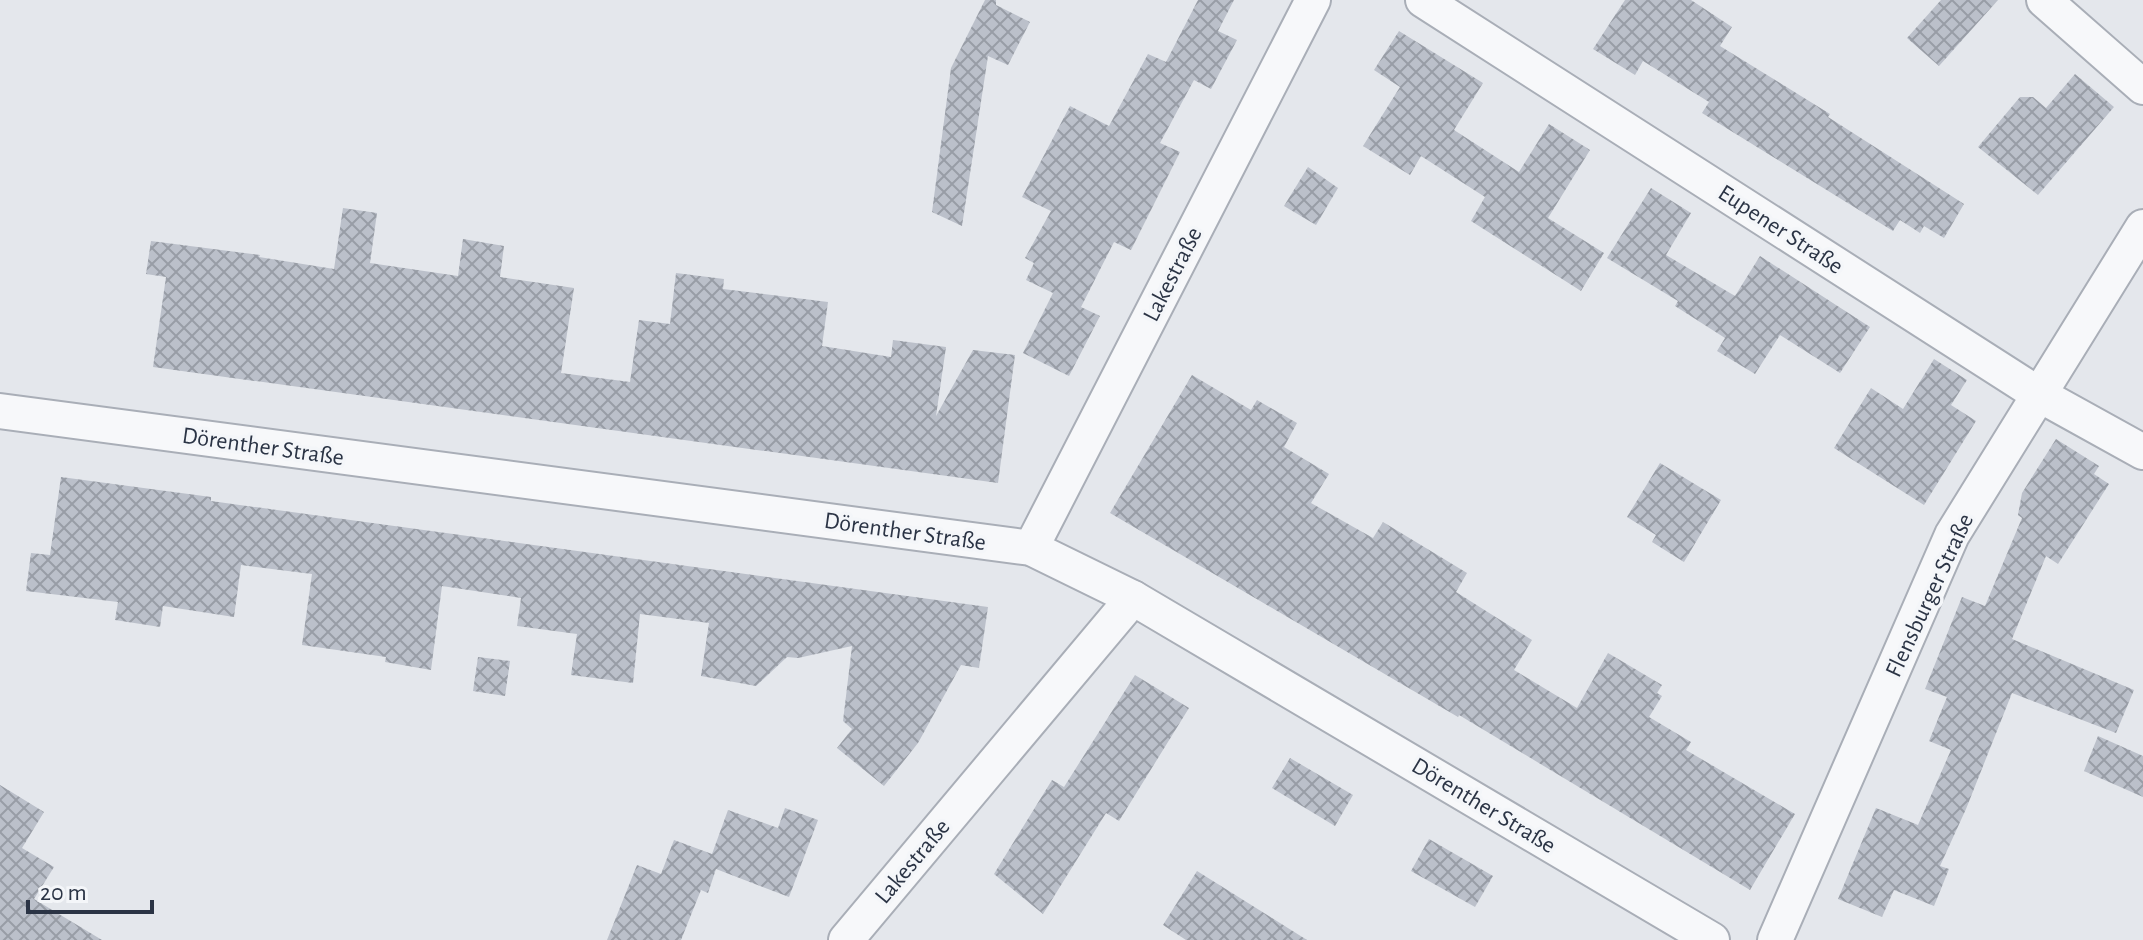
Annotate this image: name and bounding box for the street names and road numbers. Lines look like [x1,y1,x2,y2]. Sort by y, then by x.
street label: Eupener Straße [1714,181,1847,279]
street label: Lakestraße [1139,223,1207,325]
street label: Dörenther Straße [180,424,345,470]
street label: Dörenther Straße [822,509,987,555]
street label: Flensburger Straße [1882,510,1978,681]
street label: Dörenther Straße [1407,754,1560,858]
street label: Lakestraße [871,815,955,909]

